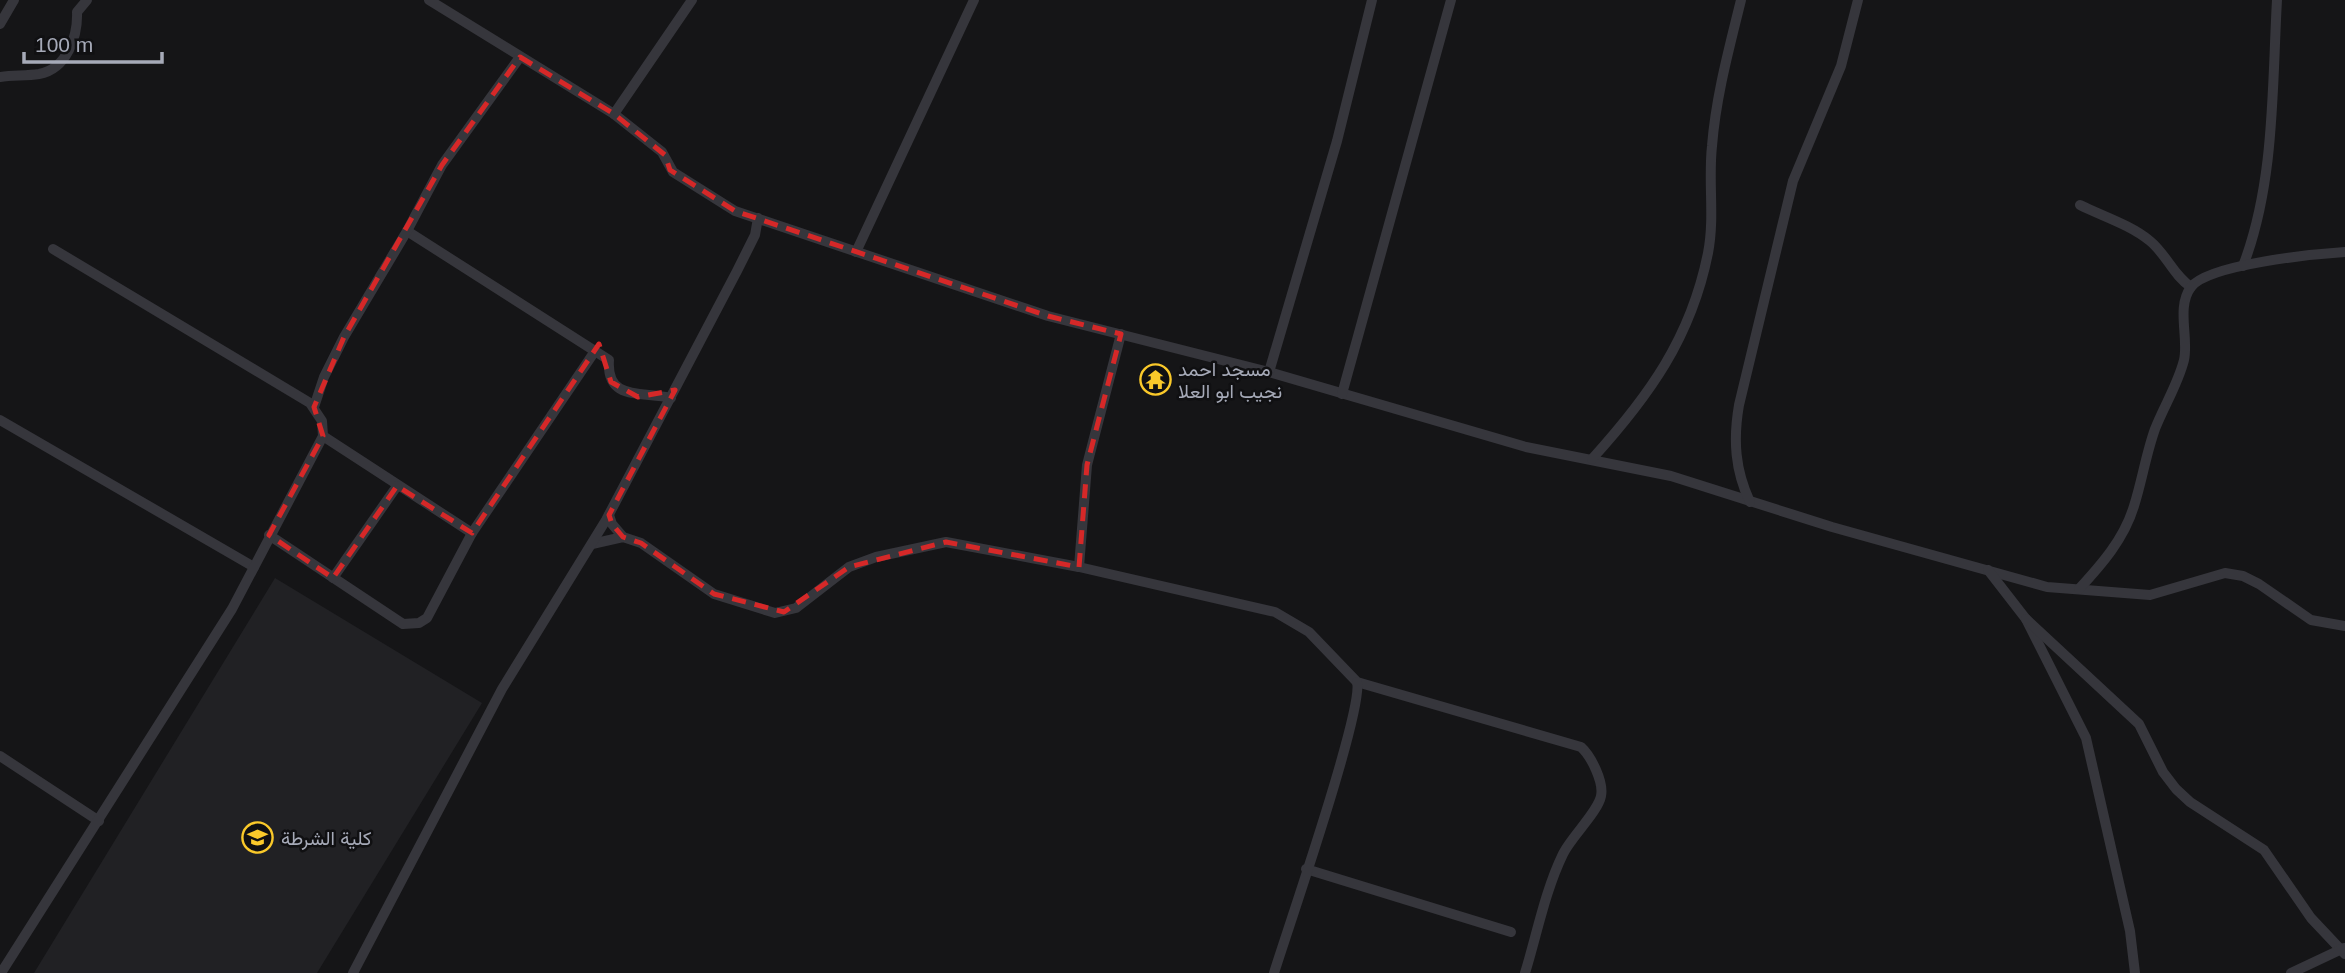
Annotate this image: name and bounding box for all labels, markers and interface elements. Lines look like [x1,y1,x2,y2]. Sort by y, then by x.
scale bar [24,21,163,65]
text: 100 m [35,33,93,56]
place label: مسجد احمد نجيب ابو العلا [1178,359,1282,403]
temple icon: مسجد احمد نجيب ابو العلا [1138,363,1172,397]
school or university icon: كلية الشرطة [241,821,275,855]
place label: كلية الشرطة [281,828,372,850]

